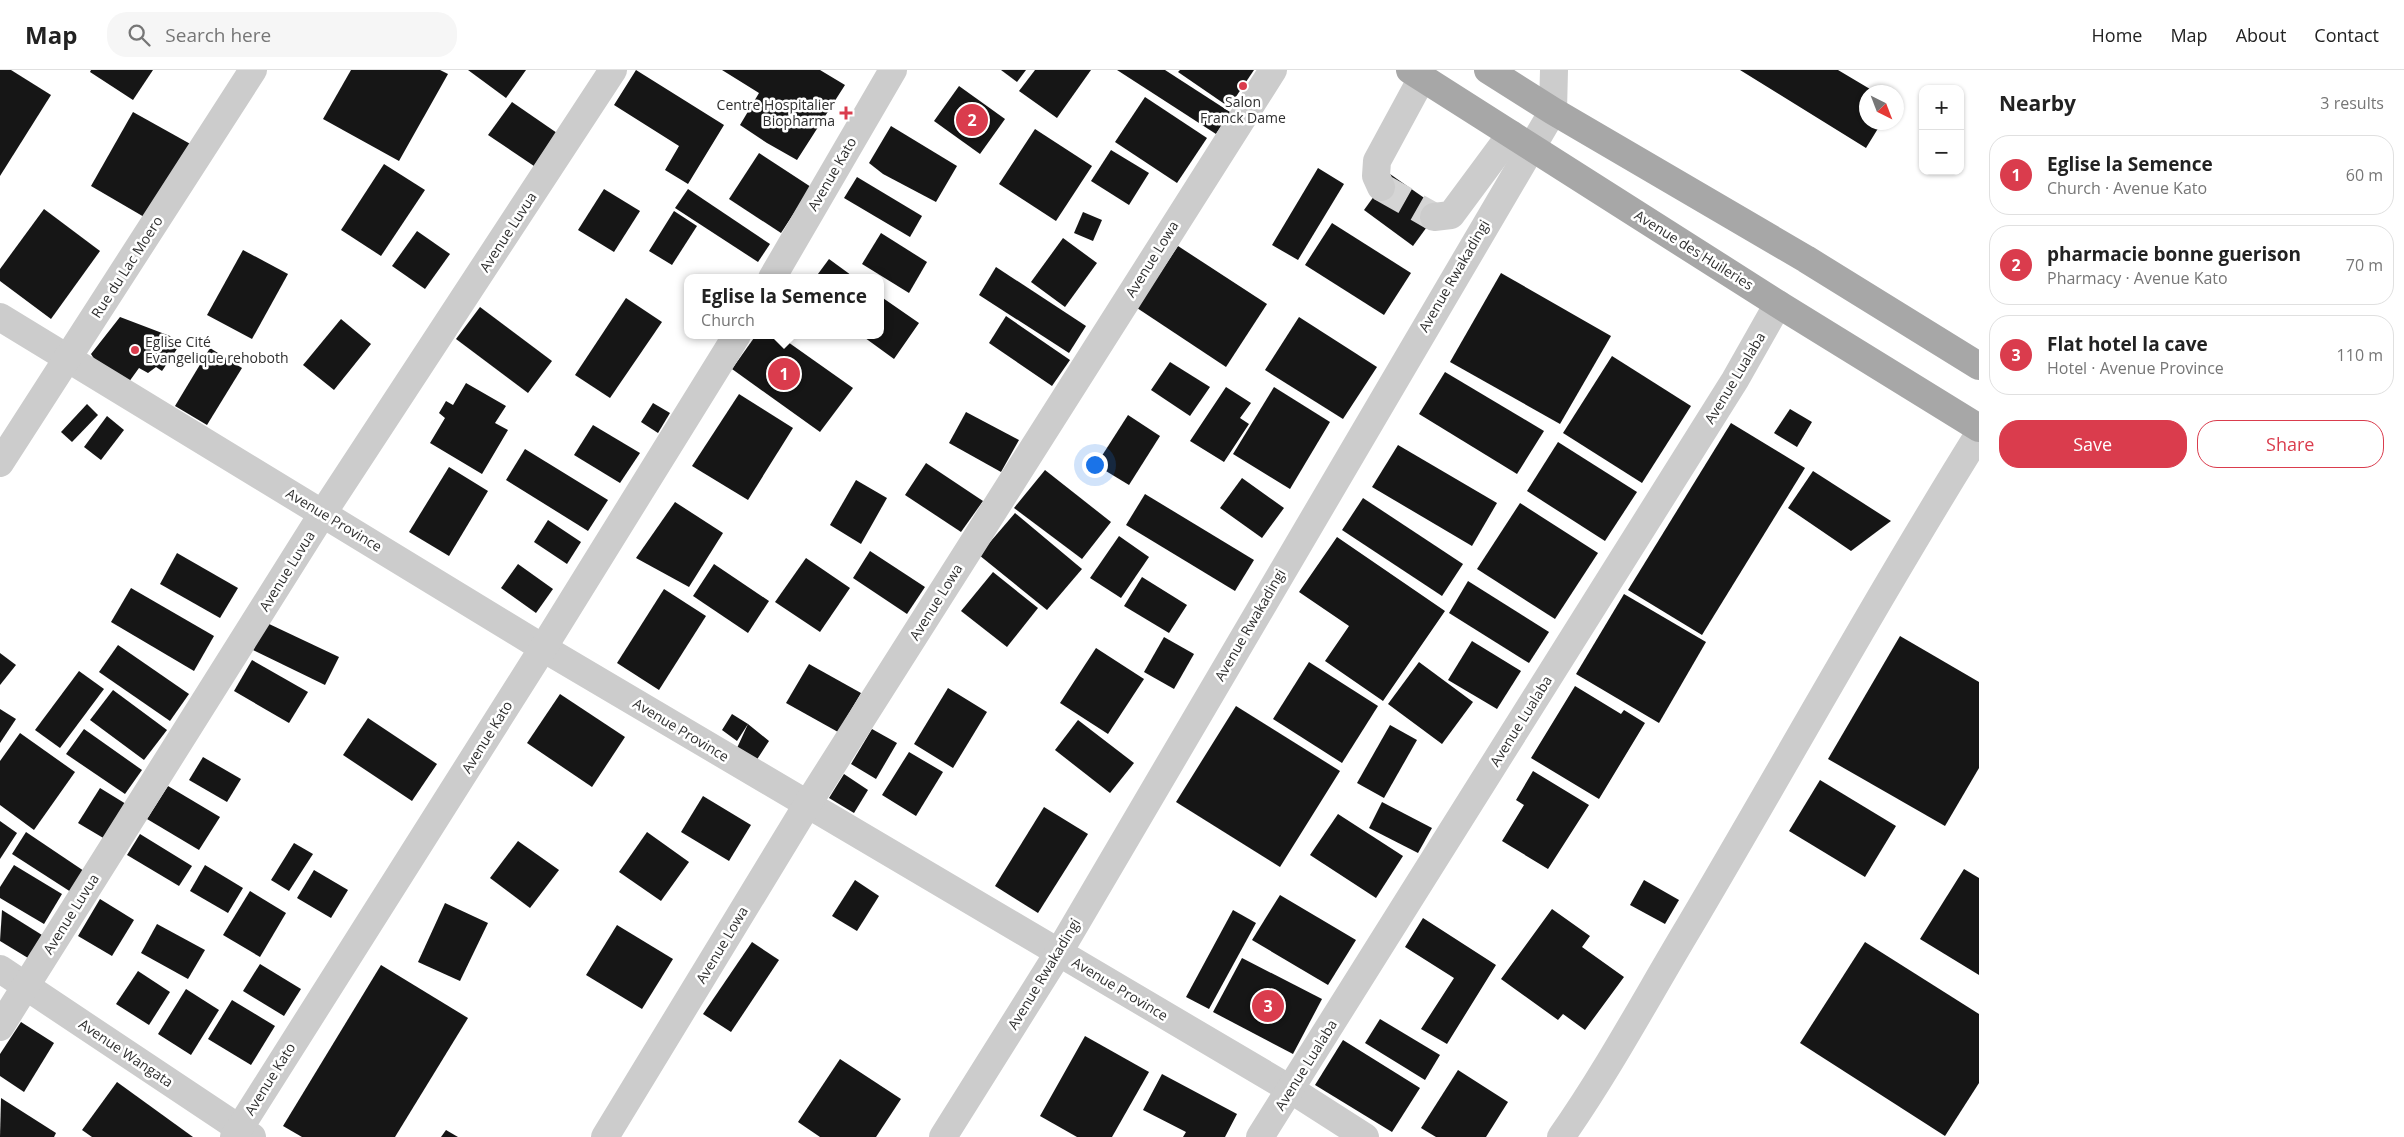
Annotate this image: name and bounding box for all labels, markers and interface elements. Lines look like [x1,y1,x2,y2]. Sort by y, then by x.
search box [107,12,457,57]
text: Map [25,18,77,51]
icon: search [125,21,153,49]
text: Search here [165,22,271,48]
text: Home [2092,23,2142,47]
text: Map [2170,23,2208,47]
text: About [2236,23,2286,47]
text: Contact [2314,23,2379,47]
marker: Salon Franck Dame [1237,80,1249,92]
north arrow [1859,85,1904,130]
map controls [1919,85,1964,175]
button: + [1919,85,1964,130]
text: Nearby [1999,89,2076,117]
place label: Salon Franck Dame [1200,92,1286,127]
text: 3 results [2320,92,2384,114]
place label: Centre Hospitalier Biopharma [717,95,835,130]
pin: 2 [956,101,988,139]
marker: Centre Hospitalier Biopharma [839,106,853,120]
button: − [1919,130,1964,175]
street label: Avenue Kato [803,133,860,214]
text: Eglise la Semence [2047,151,2213,177]
text: 1 [2011,164,2021,186]
text: 60 m [2346,164,2383,186]
text: Church · Avenue Kato [2047,177,2207,199]
street label: Avenue Luvua [475,188,541,275]
street label: Avenue des Huileries [1631,205,1758,294]
street label: Rue du Lac Moero [86,212,167,321]
street label: Avenue Rwakadingi [1414,216,1493,335]
street label: Avenue Lowa [1121,217,1183,301]
text: pharmacie bonne guerison [2047,241,2301,267]
text: 2 [2011,254,2021,276]
text: 70 m [2346,254,2383,276]
text: Pharmacy · Avenue Kato [2047,267,2228,289]
popup [684,274,884,339]
text: Eglise la Semence [701,283,867,309]
text: Church [701,309,755,331]
street label: Avenue Lualaba [1700,328,1769,427]
text: Flat hotel la cave [2047,331,2208,357]
place label: Eglise Cité Evangelique rehoboth [145,332,288,367]
marker: Eglise Cité Evangelique rehoboth [129,344,141,356]
text: 3 [2011,344,2021,366]
text: 110 m [2337,344,2383,366]
pin: 1 [768,355,800,393]
text: Hotel · Avenue Province [2047,357,2224,379]
button: Save [1999,420,2187,468]
button: Share [2197,420,2384,468]
your location [1082,452,1108,478]
street label: Avenue Province [283,483,386,556]
street label: Avenue Luvua [254,527,319,615]
street label: Avenue Lowa [905,560,967,644]
street label: Avenue Rwakadingi [1210,565,1289,684]
street label: Avenue Lualaba [1485,672,1556,770]
street label: Avenue Province [630,693,733,766]
street label: Avenue Kato [457,697,516,777]
street label: Avenue Luvua [38,870,103,958]
street label: Avenue Lowa [691,903,752,987]
street label: Avenue Rwakadingi [1003,915,1084,1033]
street label: Avenue Province [1069,952,1172,1025]
pin: 3 [1252,987,1284,1025]
street label: Avenue Wangata [75,1014,177,1091]
street label: Avenue Lualaba [1270,1016,1341,1114]
street label: Avenue Kato [240,1039,299,1119]

